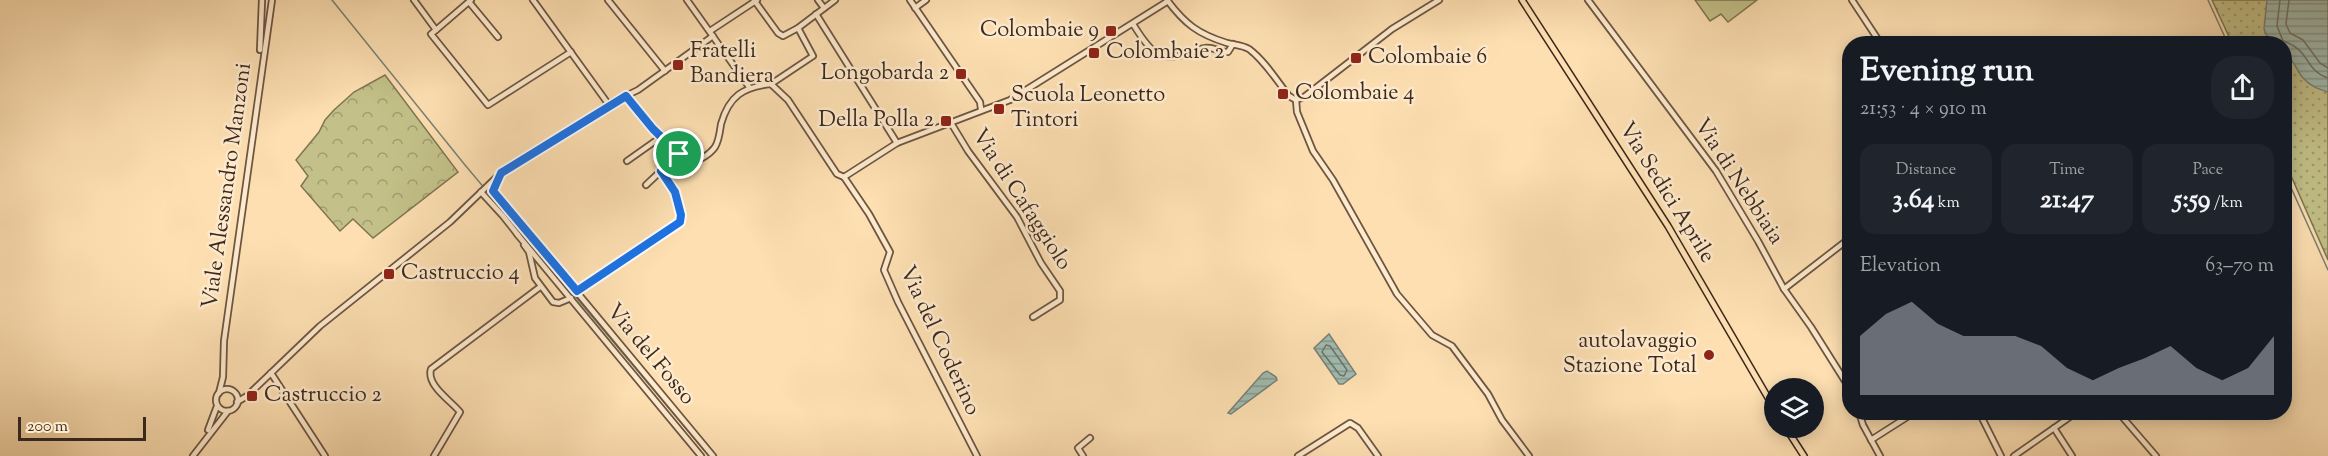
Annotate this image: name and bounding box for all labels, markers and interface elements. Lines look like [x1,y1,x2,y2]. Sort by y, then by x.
place label: Colombaie 9 [980,15,1099,47]
marker: Colombaie 9 [1104,24,1118,38]
place label: Fratelli Bandiera [690,36,774,93]
place label: Colombaie 2 [1106,37,1225,69]
place label: Colombaie 6 [1368,42,1487,74]
marker: Colombaie 2 [1087,46,1101,60]
text: Evening run [1860,48,2034,96]
marker: Colombaie 6 [1349,51,1363,65]
button: share [2211,56,2274,119]
marker: Fratelli Bandiera [671,58,685,72]
place label: Longobarda 2 [821,58,949,90]
street label: Viale Alessandro Manzoni [195,61,261,311]
marker: Longobarda 2 [954,67,968,81]
place label: Colombaie 4 [1295,78,1414,110]
place label: Scuola Leonetto Tintori [1011,80,1165,137]
marker: Colombaie 4 [1276,87,1290,101]
text: 21:53 · 4 × 910 m [1860,95,1987,124]
marker: Scuola Leonetto Tintori [992,102,1006,116]
place label: Della Polla 2 [819,105,934,137]
street label: Via di Nebbiaia [1685,113,1791,251]
marker: Della Polla 2 [939,114,953,128]
street label: Via Sedici Aprile [1610,116,1722,270]
street label: Via di Cafaggiolo [963,123,1079,277]
pin [653,128,704,179]
icon: arrive [662,137,695,170]
text: Distance [1896,159,1956,182]
text: Time [2049,159,2085,182]
text: Pace [2193,159,2223,182]
text: 3.64 [1892,182,1934,219]
text: 21:47 [2040,182,2094,219]
text: 5:59 [2173,182,2210,219]
text: km [1934,192,1960,215]
text: /km [2210,192,2243,215]
text: Elevation [1860,252,1941,281]
text: 63–70 m [2205,252,2274,281]
place label: Castruccio 4 [401,258,520,290]
street label: Via del Coderino [890,261,988,421]
marker: Castruccio 4 [382,267,396,281]
street label: Via del Fosso [598,297,702,413]
place label: autolavaggio Stazione Total [1563,326,1697,383]
marker: autolavaggio Stazione Total [1702,348,1716,362]
map controls [1764,378,1824,438]
button: layers [1764,378,1824,438]
place label: Castruccio 2 [264,380,382,412]
marker: Castruccio 2 [245,389,259,403]
scale bar [18,414,146,442]
text: 200 m [27,416,68,439]

